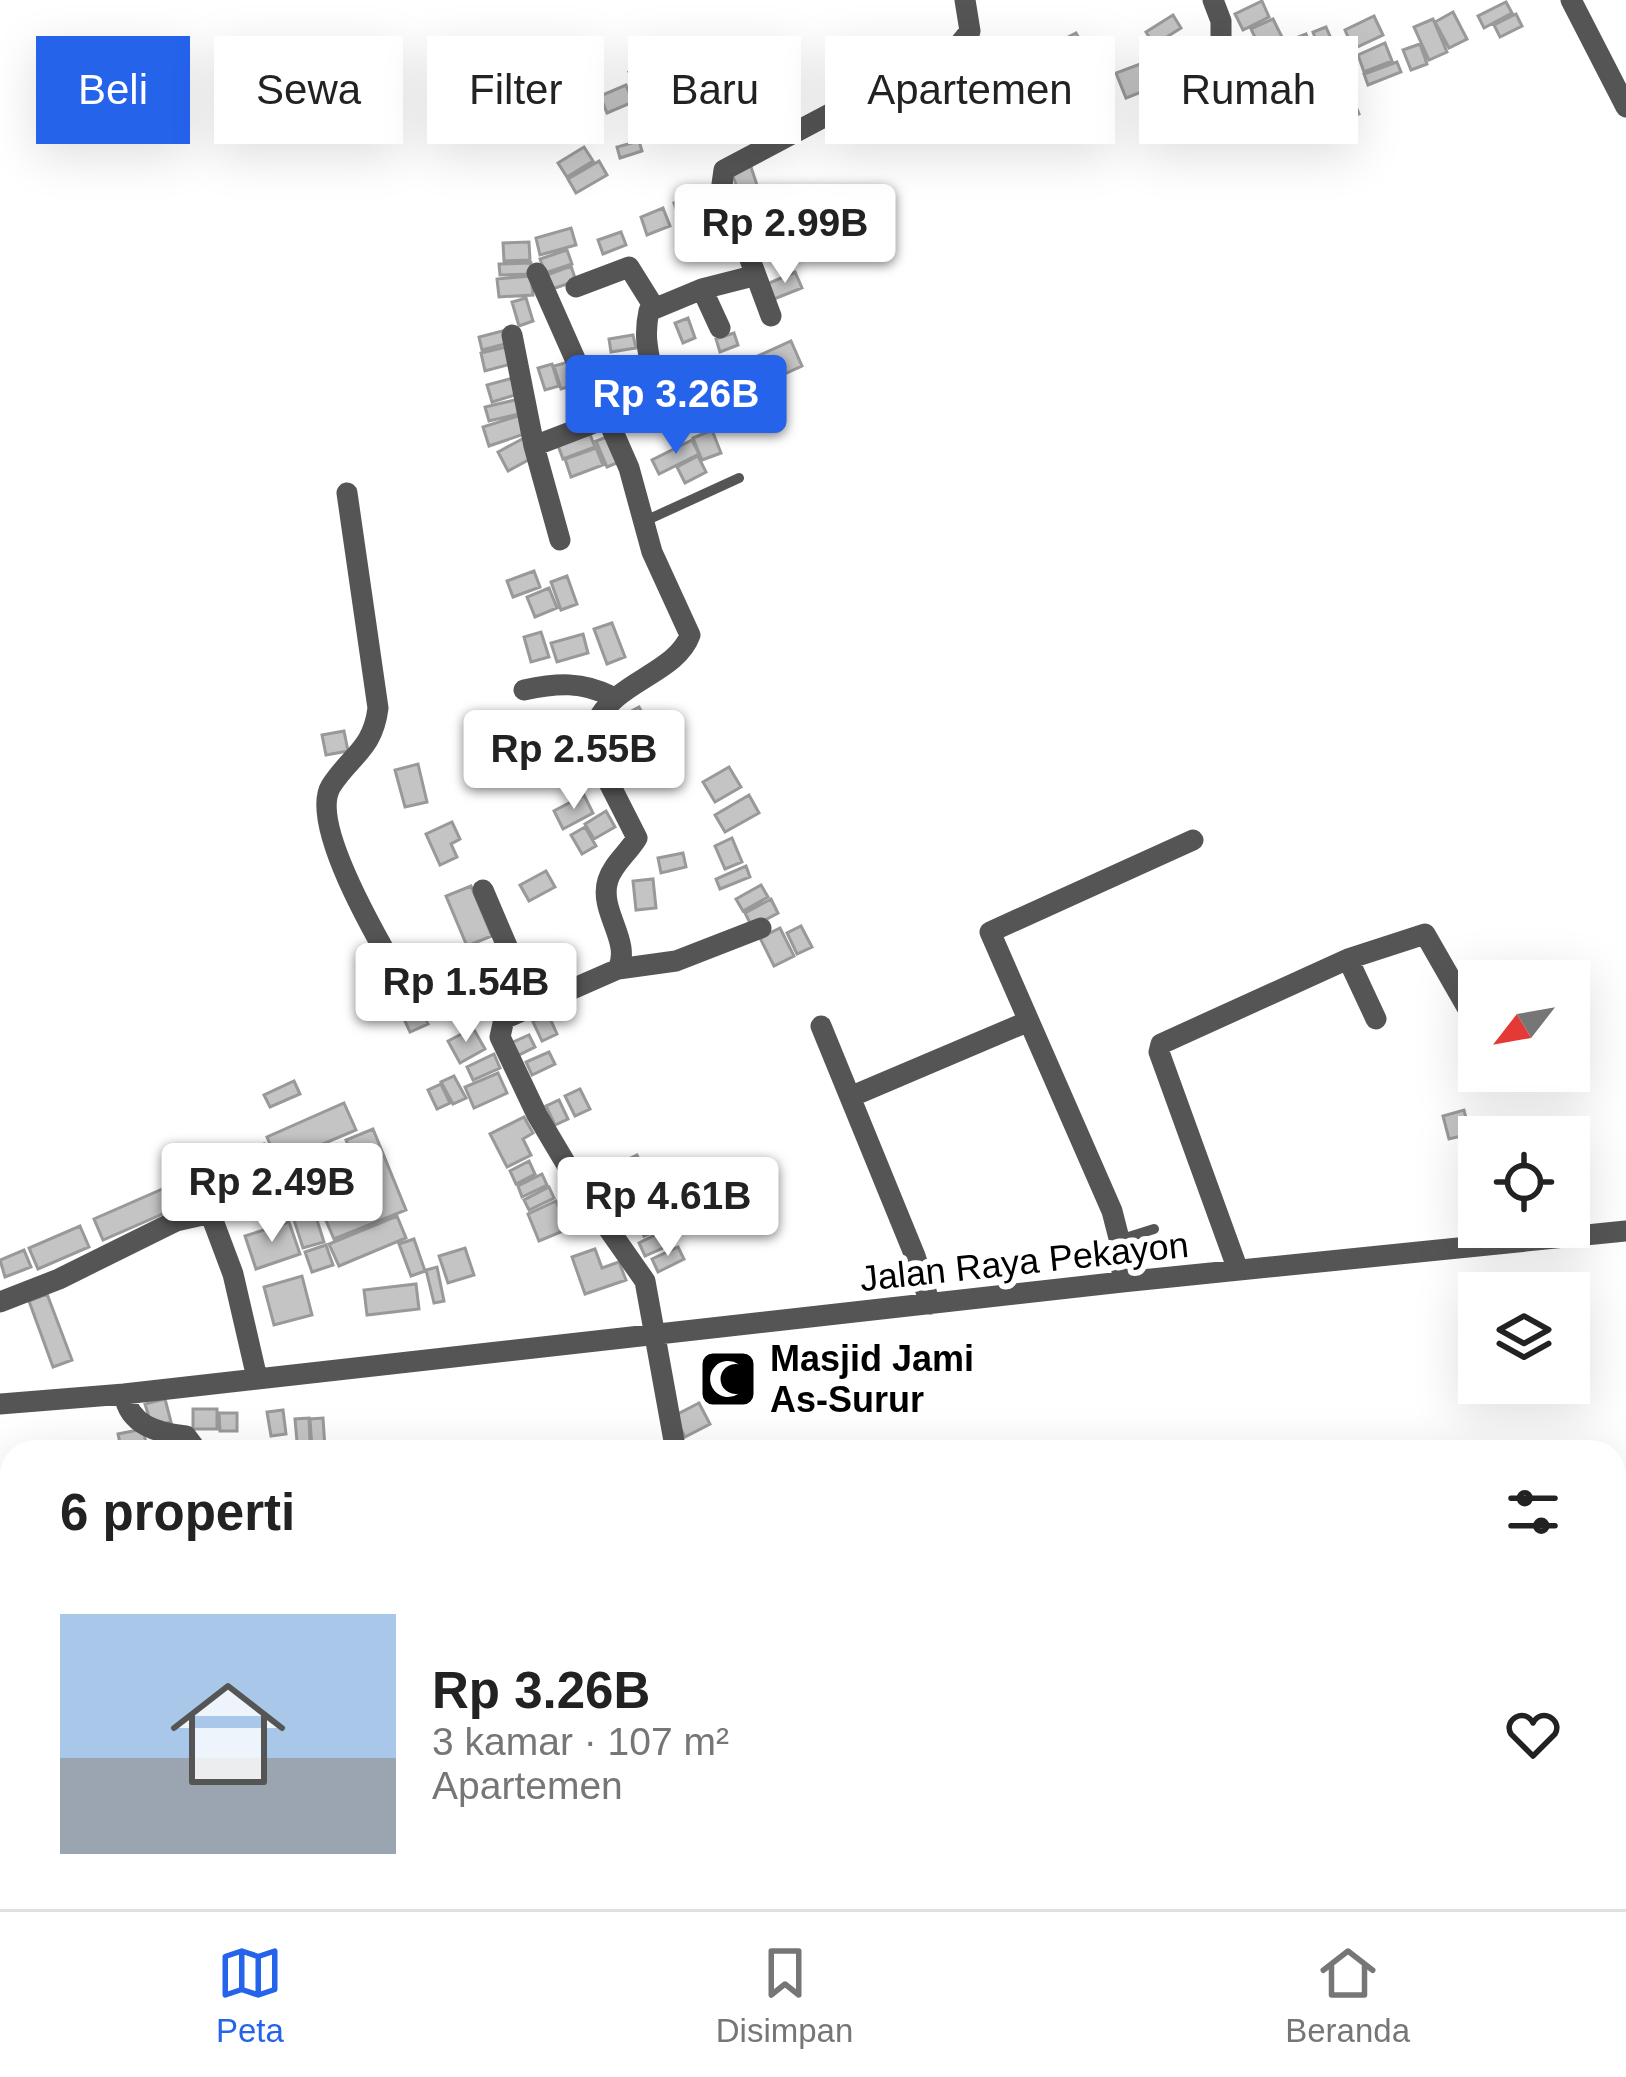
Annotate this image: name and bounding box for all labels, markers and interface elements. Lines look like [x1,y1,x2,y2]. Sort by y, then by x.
chip: Beli [36,36,190,144]
chip: Sewa [214,36,403,144]
chip: Filter [427,36,604,144]
chip: Baru [628,36,801,144]
chip: Apartemen [825,36,1115,144]
chip: Rumah [1139,36,1358,144]
pin: Rp 2.99B [661,184,909,286]
text: Rp 2.99B [702,201,868,244]
pin: Rp 3.26B [552,355,800,457]
text: Rp 3.26B [593,372,759,415]
pin: Rp 2.55B [450,710,698,812]
text: Rp 2.55B [491,727,657,770]
pin: Rp 1.54B [342,943,590,1045]
text: Rp 1.54B [383,960,549,1003]
north arrow [1458,960,1590,1092]
map controls [1458,960,1590,1404]
button: locate [1458,1116,1590,1248]
pin: Rp 2.49B [148,1143,396,1245]
pin: Rp 4.61B [544,1157,792,1259]
text: Rp 2.49B [189,1160,355,1203]
text: Rp 4.61B [585,1174,751,1217]
street label: Jalan Raya Pekayon [858,1224,1190,1299]
button: layers [1458,1272,1590,1404]
place label: Masjid Jami As-Surur [770,1338,974,1420]
mosque icon: Masjid Jami As-Surur [697,1348,759,1410]
icon: filters [1500,1479,1566,1545]
text: 6 properti [60,1484,295,1541]
icon: home [156,1662,300,1806]
text: Rp 3.26B [432,1662,650,1719]
icon: heart [1500,1701,1566,1767]
text: 3 kamar · 107 m² [432,1720,729,1763]
text: Apartemen [432,1764,623,1807]
tab: Peta [216,1940,284,2050]
tab: Disimpan [716,1940,853,2050]
tab: Beranda [1285,1940,1410,2050]

